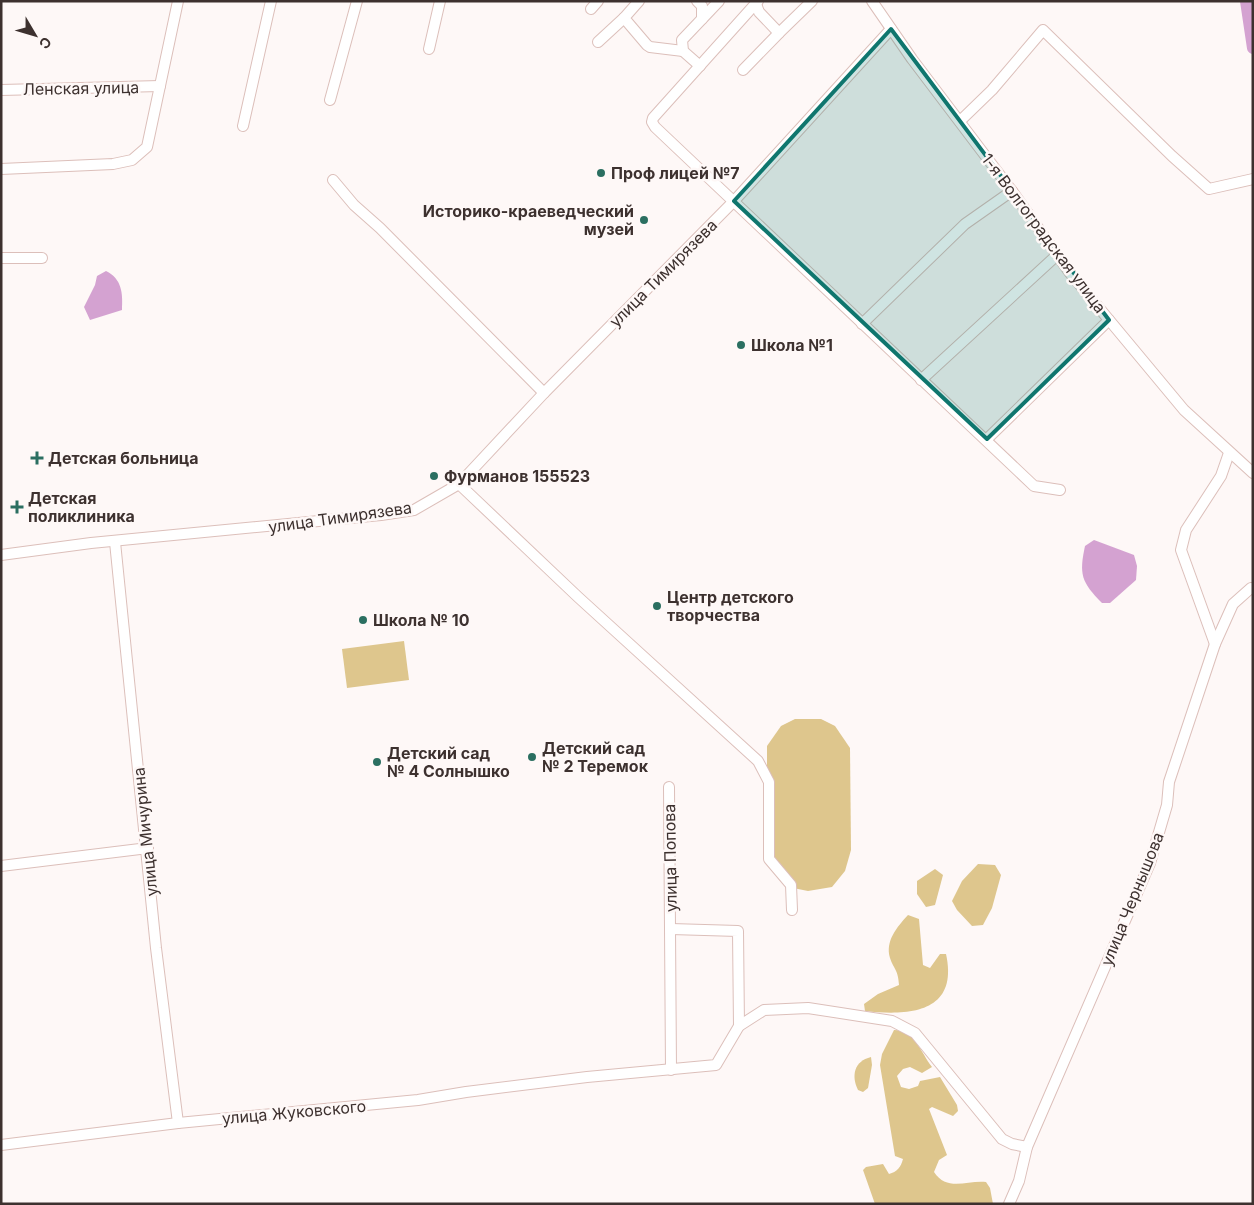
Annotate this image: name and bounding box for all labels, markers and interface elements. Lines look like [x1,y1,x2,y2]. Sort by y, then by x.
north arrow [10,10,60,60]
text: С [36,34,56,53]
street label: Ленская улица [23,77,139,99]
street label: 1-я Волгоградская улица [977,149,1111,317]
place label: Проф лицей №7 [611,163,740,183]
marker: Проф лицей №7 [595,167,607,179]
place label: Историко-краеведческий музей [423,201,634,239]
marker: Историко-краеведческий музей [638,214,650,226]
street label: улица Тимирязева [605,215,721,331]
place label: Школа №1 [751,335,833,355]
marker: Школа №1 [735,339,747,351]
place label: Детская больница [48,448,199,468]
marker: Детская больница [30,451,44,465]
place label: Фурманов 155523 [444,466,590,486]
marker: Фурманов 155523 [428,470,440,482]
place label: Детская поликлиника [28,488,135,526]
street label: улица Тимирязева [267,497,413,537]
marker: Детская поликлиника [10,500,24,514]
place label: Центр детского творчества [667,587,794,625]
marker: Центр детского творчества [651,600,663,612]
place label: Школа № 10 [373,610,470,630]
marker: Школа № 10 [357,614,369,626]
place label: Детский сад № 2 Теремок [542,738,649,776]
place label: Детский сад № 4 Солнышко [387,743,510,781]
marker: Детский сад № 2 Теремок [526,751,538,763]
marker: Детский сад № 4 Солнышко [371,756,383,768]
street label: улица Мичурина [128,767,162,897]
street label: улица Попова [659,804,681,912]
street label: улица Чернышова [1096,829,1168,969]
street label: улица Жуковского [221,1096,367,1128]

